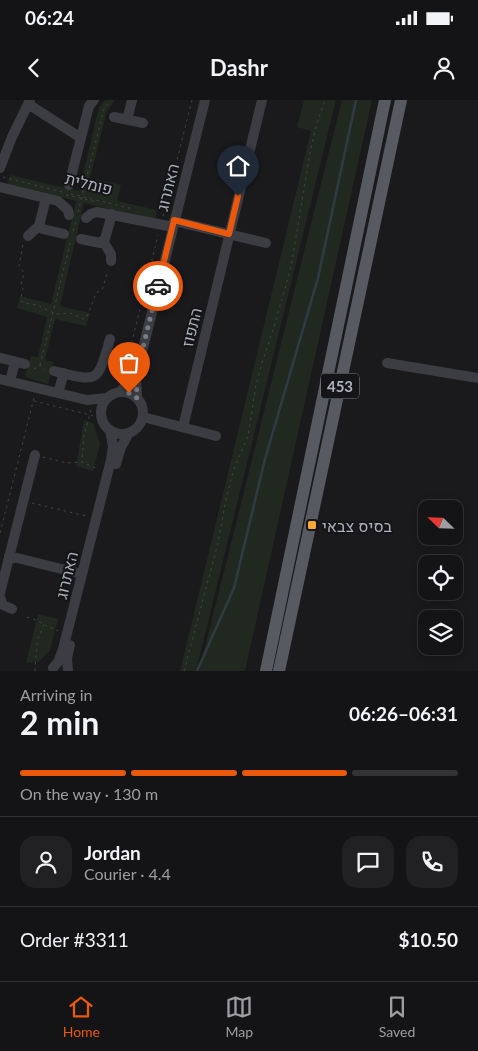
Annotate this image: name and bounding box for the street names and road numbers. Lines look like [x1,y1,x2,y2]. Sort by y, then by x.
street label: האתרוג [152,161,182,213]
street label: פומלית [63,168,115,198]
street label: התפוז [177,305,205,349]
road number: 453 [321,374,359,398]
street label: האתרוג [51,549,81,601]

